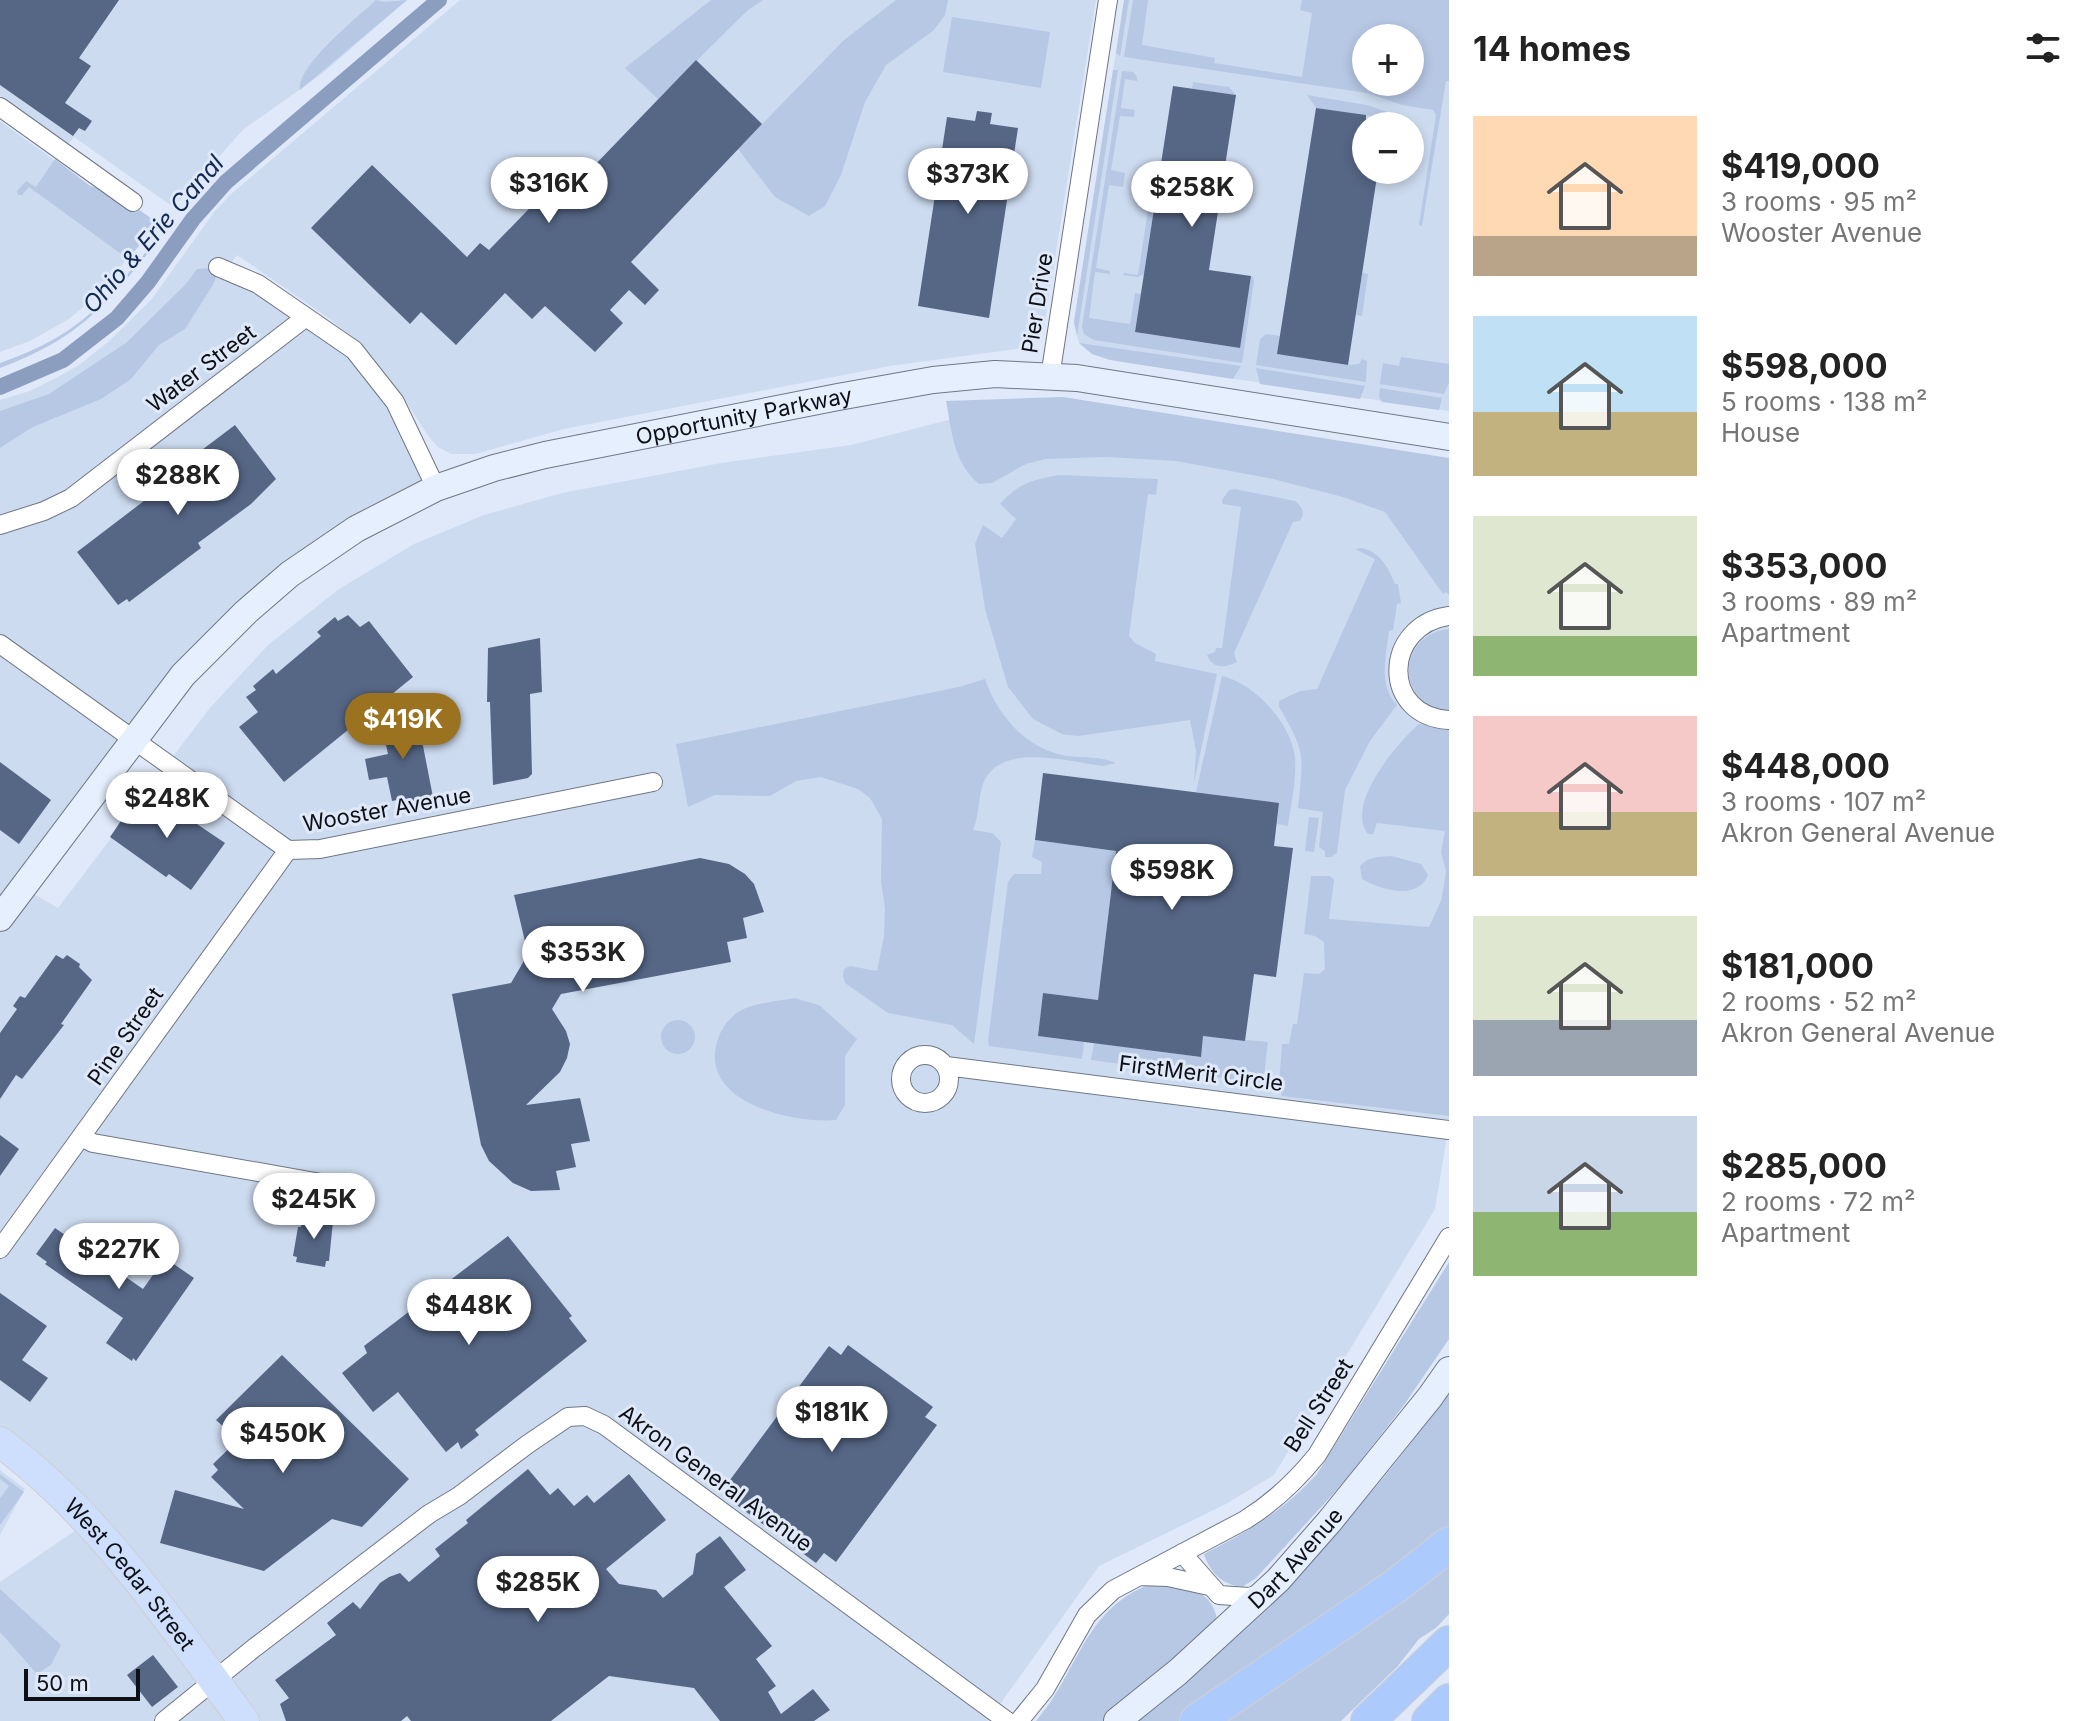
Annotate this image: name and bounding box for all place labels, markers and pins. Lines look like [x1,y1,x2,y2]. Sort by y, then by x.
pin: $373K [912,148,1024,216]
pin: $316K [493,157,605,225]
pin: $258K [1136,161,1248,229]
pin: $288K [122,449,234,517]
pin: $419K [347,693,459,761]
pin: $248K [111,772,223,840]
pin: $598K [1116,844,1228,912]
pin: $353K [527,926,639,994]
pin: $245K [258,1173,370,1241]
pin: $227K [63,1223,175,1291]
pin: $448K [413,1279,525,1347]
pin: $181K [776,1386,888,1454]
pin: $450K [227,1407,339,1475]
pin: $285K [482,1556,594,1624]

